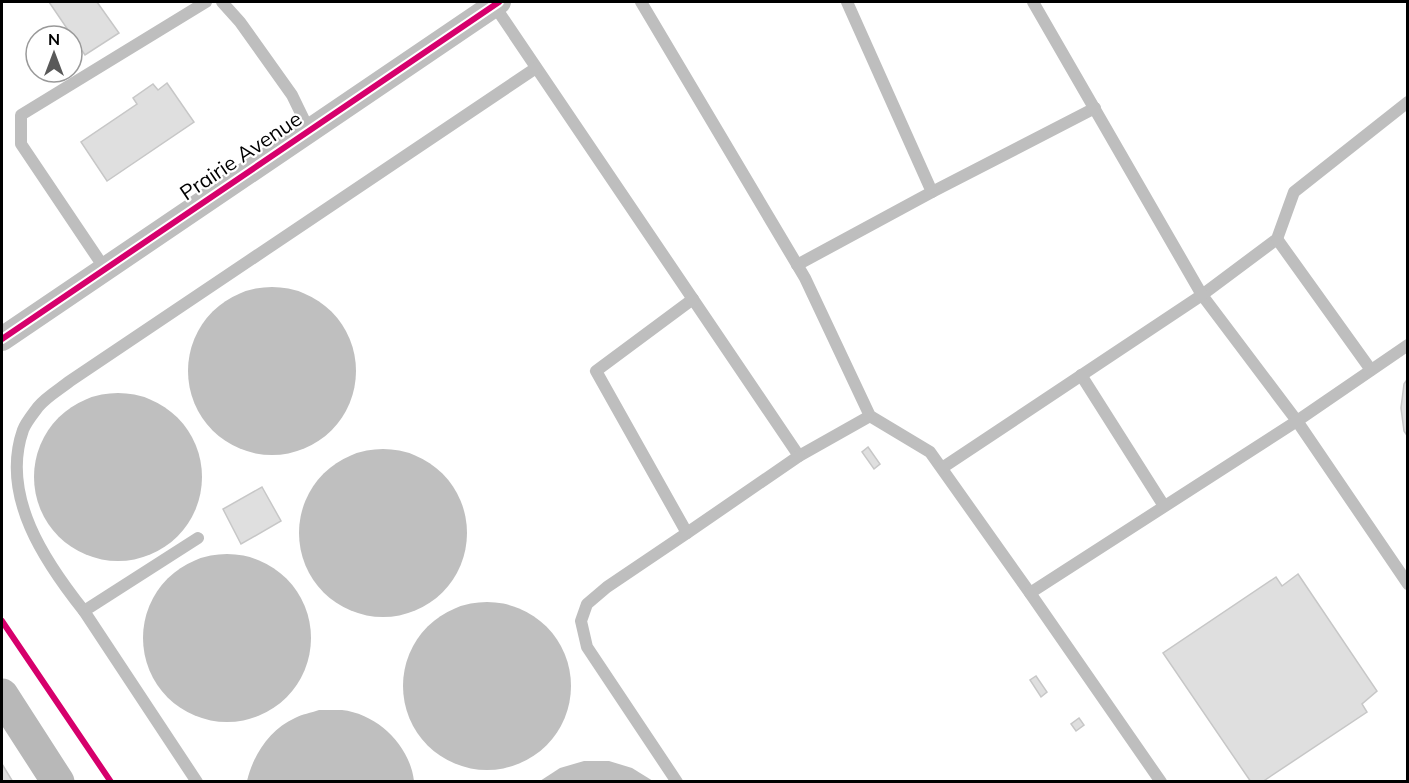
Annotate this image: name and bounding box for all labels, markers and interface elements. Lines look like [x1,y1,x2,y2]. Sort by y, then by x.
north arrow [24,24,84,84]
text: N [48,29,60,49]
street label: Prairie Avenue [175,105,306,205]

